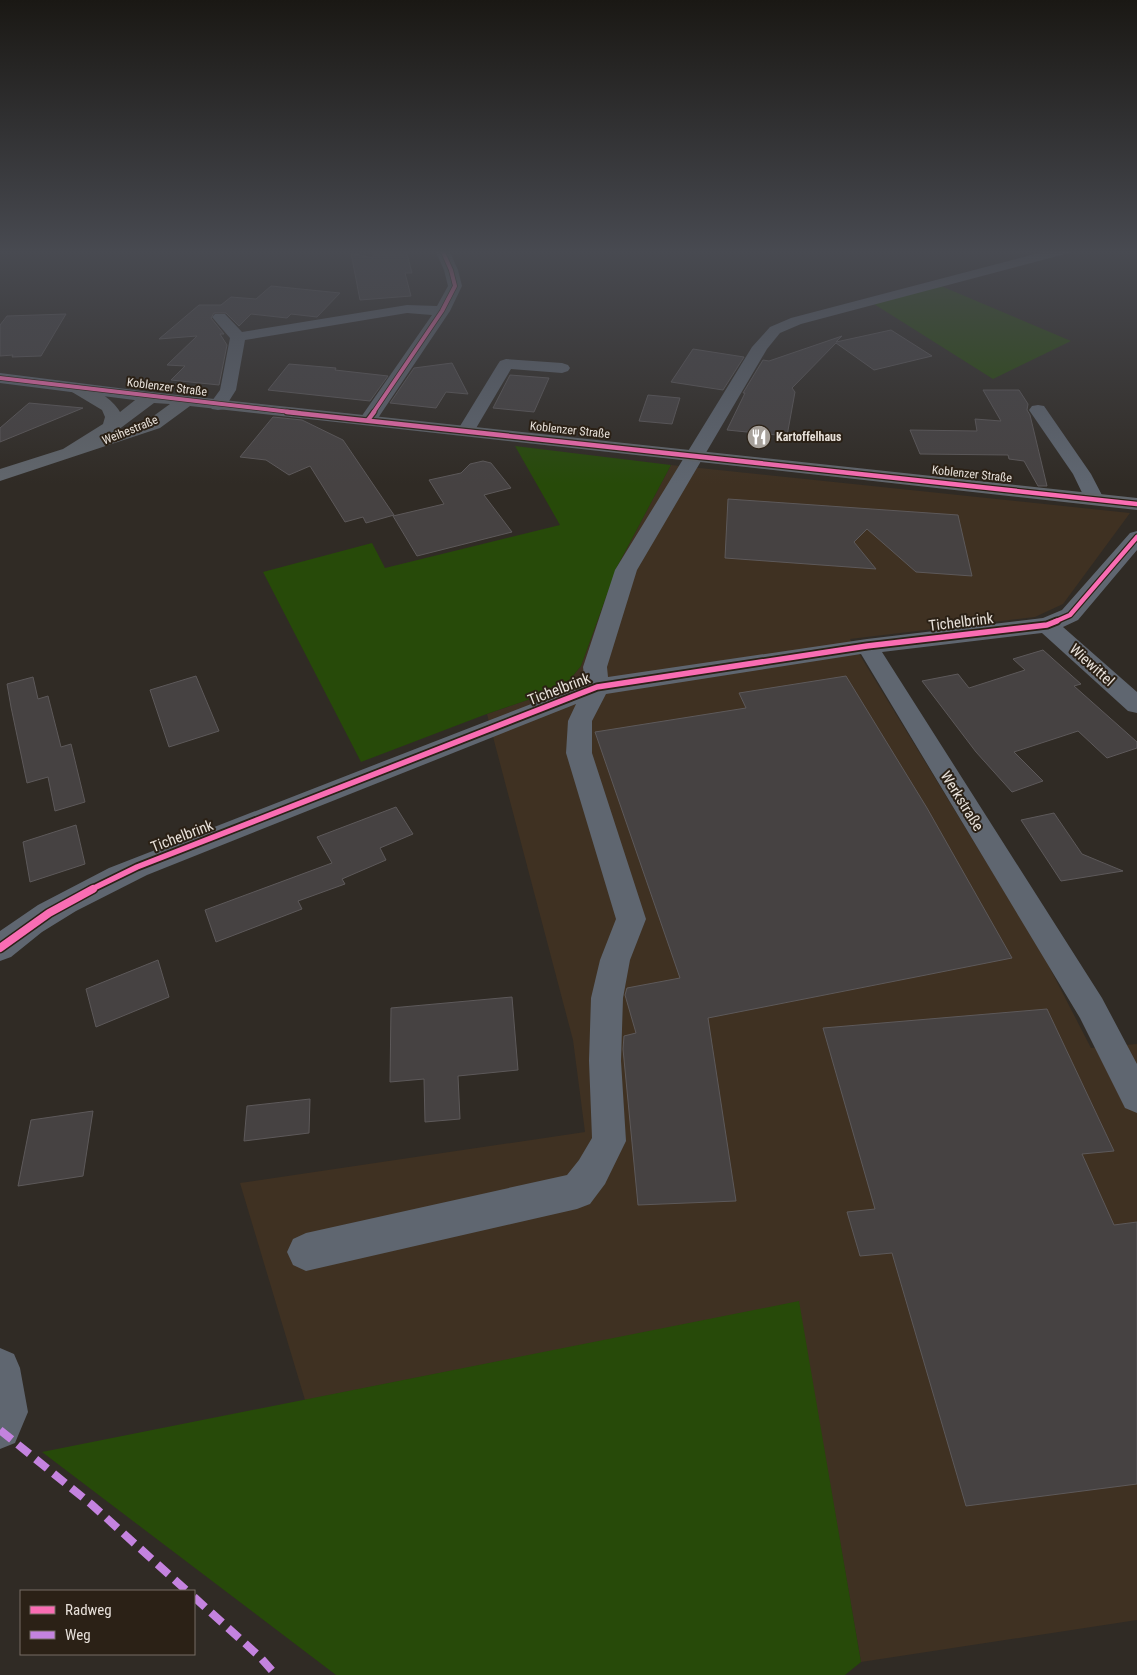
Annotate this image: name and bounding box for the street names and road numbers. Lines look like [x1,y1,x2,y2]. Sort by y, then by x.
street label: Koblenzer Straße [126,375,208,399]
street label: Weihestraße [100,412,160,448]
street label: Koblenzer Straße [529,419,611,441]
street label: Koblenzer Straße [931,463,1013,485]
street label: Tichelbrink [927,609,995,635]
street label: Wiewittel [1066,640,1118,690]
street label: Tichelbrink [525,669,593,709]
street label: Werkstraße [937,768,987,834]
street label: Tichelbrink [148,816,216,856]

